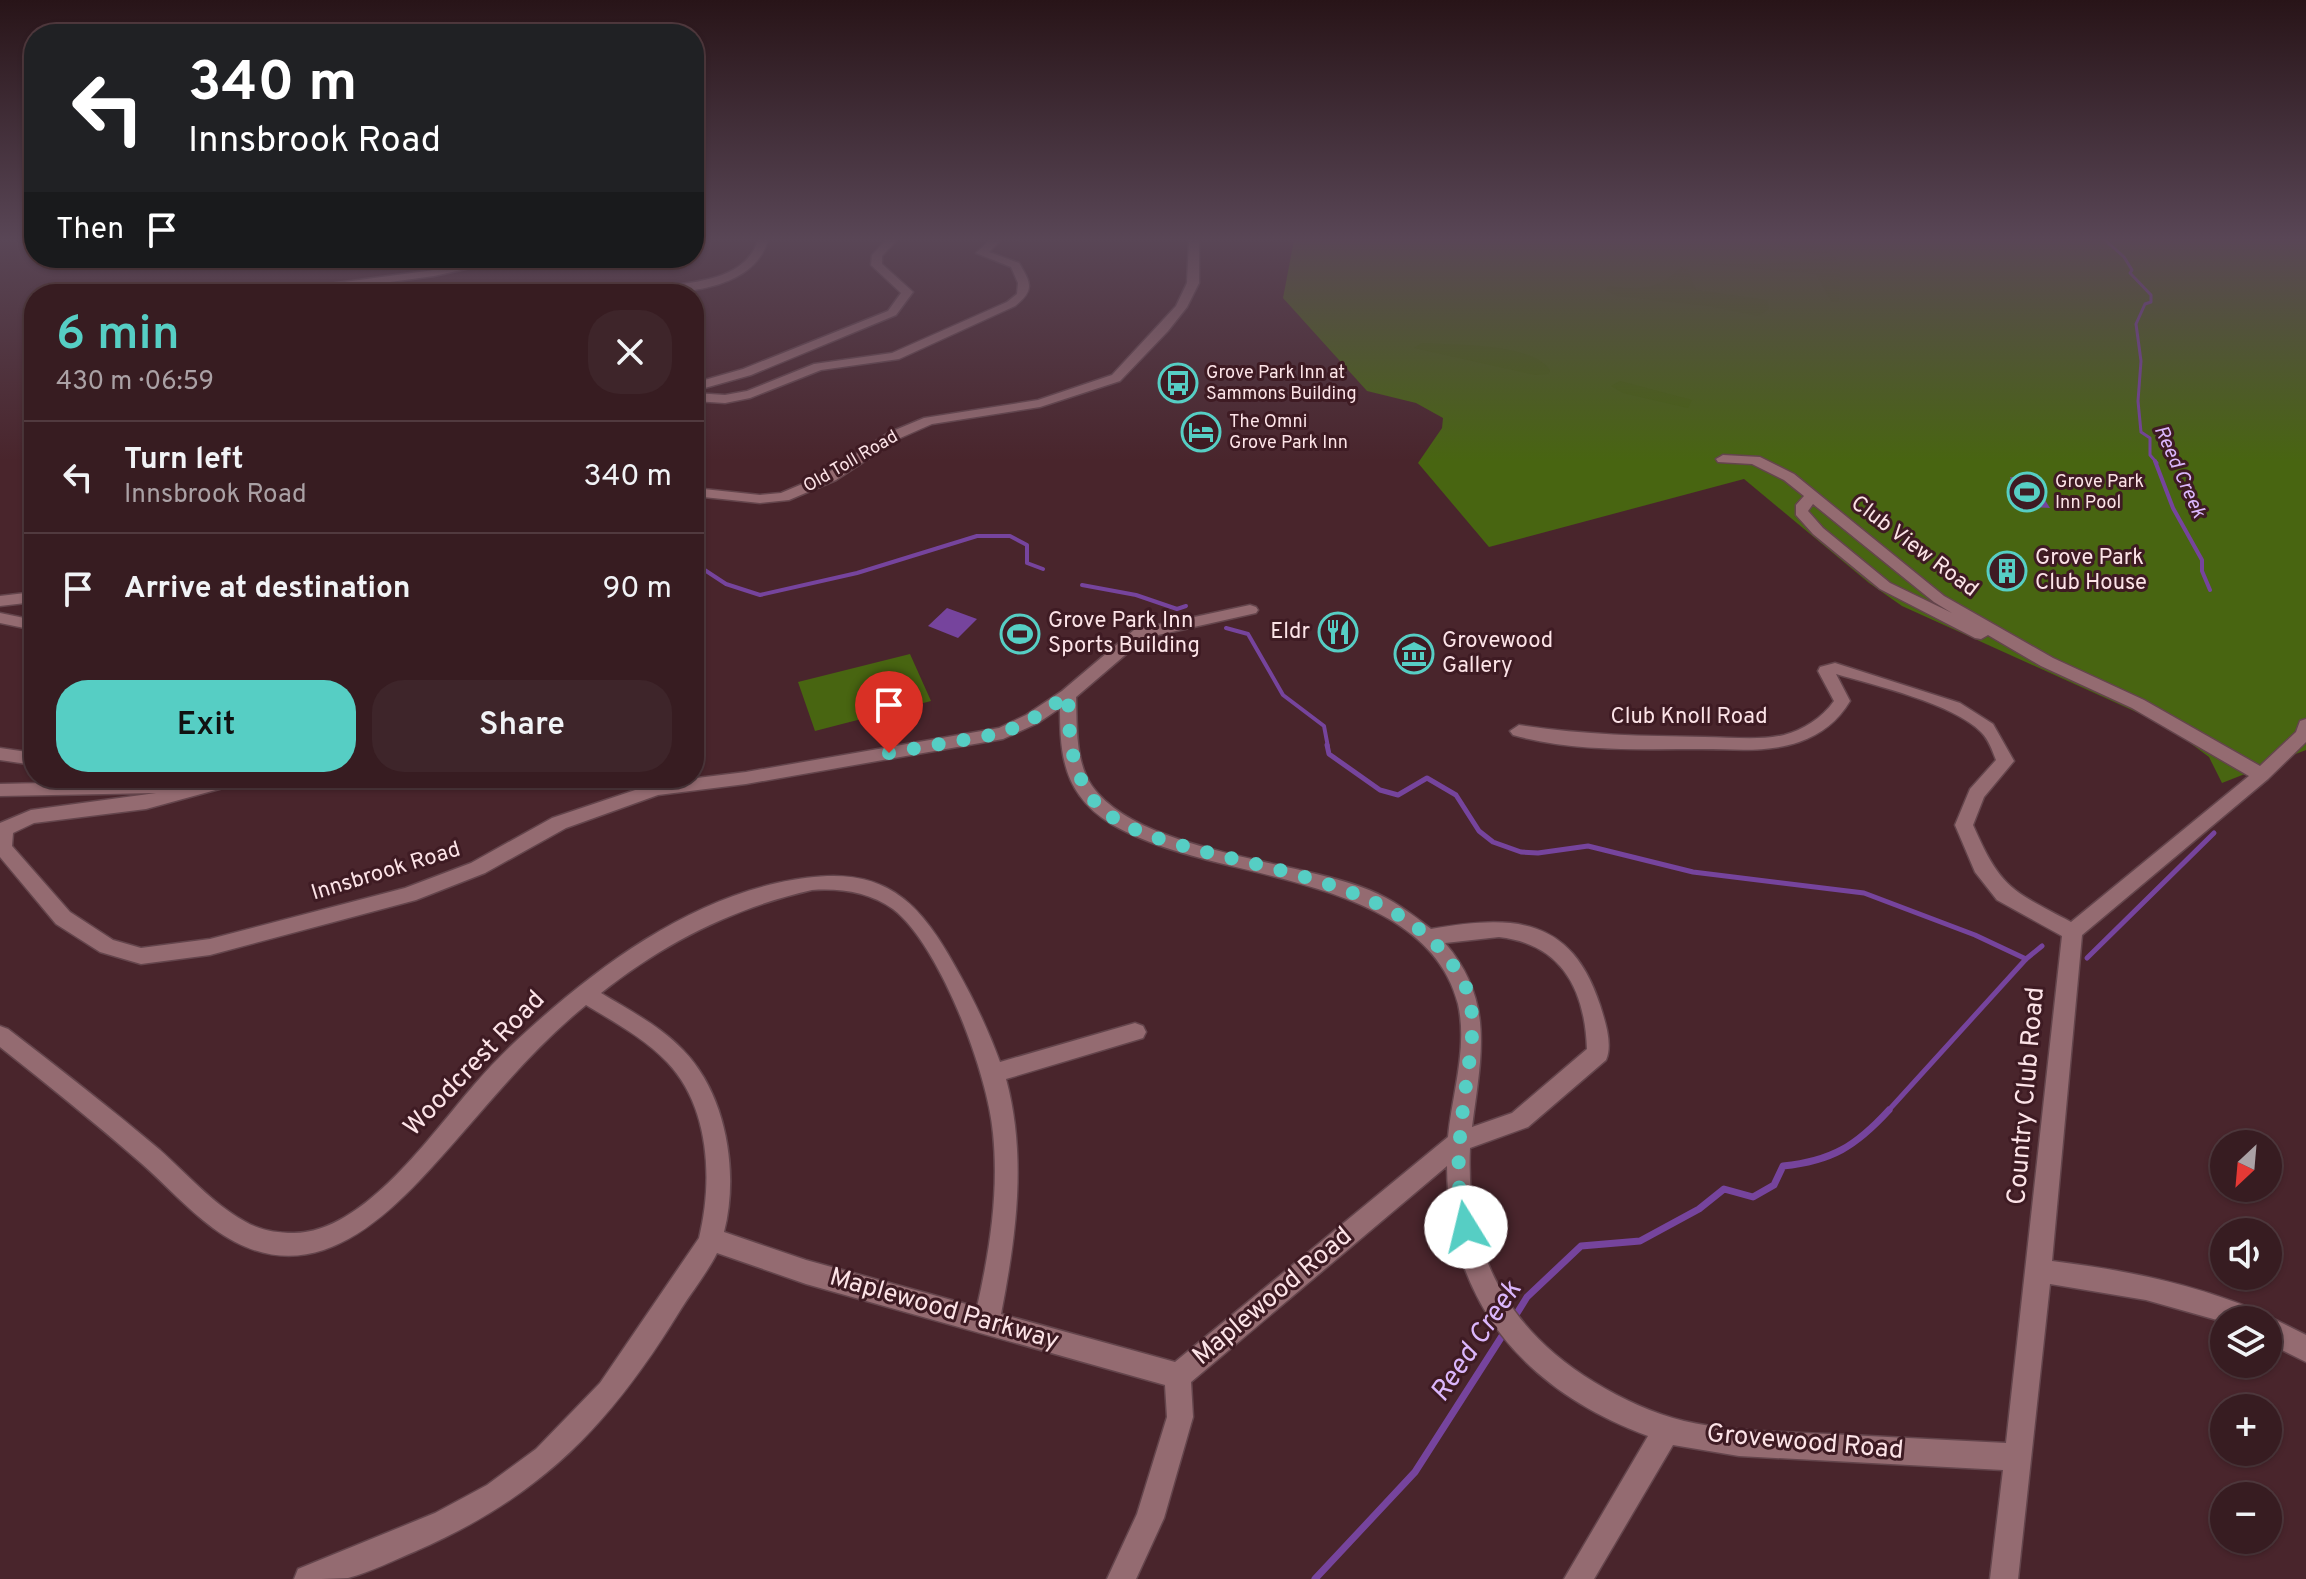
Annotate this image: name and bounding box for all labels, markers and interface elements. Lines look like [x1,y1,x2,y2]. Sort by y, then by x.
text: 340 m [188,50,357,120]
icon: left [56,56,160,160]
text: Innsbrook Road [188,119,441,165]
icon: arrive [140,208,184,252]
text: Then [56,212,124,249]
text: 6 min [56,306,180,366]
button: close [588,310,672,394]
bus stop icon: Grove Park Inn at Sammons Building [1157,362,1199,404]
place label: Grove Park Inn at Sammons Building [1206,362,1357,406]
text: 430 m · 06:59 [56,366,214,399]
hotel icon: The Omni Grove Park Inn [1180,411,1222,453]
place label: The Omni Grove Park Inn [1229,411,1348,455]
water label: Reed Creek [2147,421,2211,523]
street label: Old Toll Road [799,426,903,498]
text: Turn left [124,442,244,479]
icon: left [56,455,100,499]
text: 340 m [584,459,672,496]
sports icon: Grove Park Inn Pool [2006,471,2048,513]
place label: Grove Park Inn Pool [2055,471,2144,515]
text: Innsbrook Road [124,479,307,512]
street label: Club View Road [1845,490,1983,604]
place label: Grove Park Club House [2035,545,2147,597]
building icon: Grove Park Club House [1986,550,2028,592]
icon: arrive [56,567,100,611]
text: Arrive at destination [124,571,410,608]
text: 90 m [603,571,672,608]
place label: Grove Park Inn Sports Building [1048,608,1200,660]
restaurant icon: Eldr [1317,611,1359,653]
sports icon: Grove Park Inn Sports Building [999,613,1041,655]
place label: Eldr [1270,619,1310,646]
place label: Grovewood Gallery [1442,628,1553,680]
museum icon: Grovewood Gallery [1393,633,1435,675]
pin [855,671,923,753]
button: Exit [56,680,356,772]
button: Share [372,680,672,772]
icon: arrive [867,683,911,727]
street label: Club Knoll Road [1610,704,1768,731]
street label: Innsbrook Road [308,836,464,908]
street label: Woodcrest Road [397,984,553,1144]
street label: Country Club Road [2001,986,2053,1206]
north arrow [2210,1130,2282,1202]
map controls [2210,1130,2282,1554]
position arrow [1424,1185,1508,1269]
button: sound [2210,1218,2282,1290]
street label: Maplewood Road [1186,1221,1360,1373]
street label: Maplewood Parkway [825,1261,1063,1359]
water label: Reed Creek [1423,1274,1531,1410]
button: layers [2210,1306,2282,1378]
button: + [2210,1394,2282,1466]
street label: Grovewood Road [1705,1418,1905,1468]
button: − [2210,1482,2282,1554]

